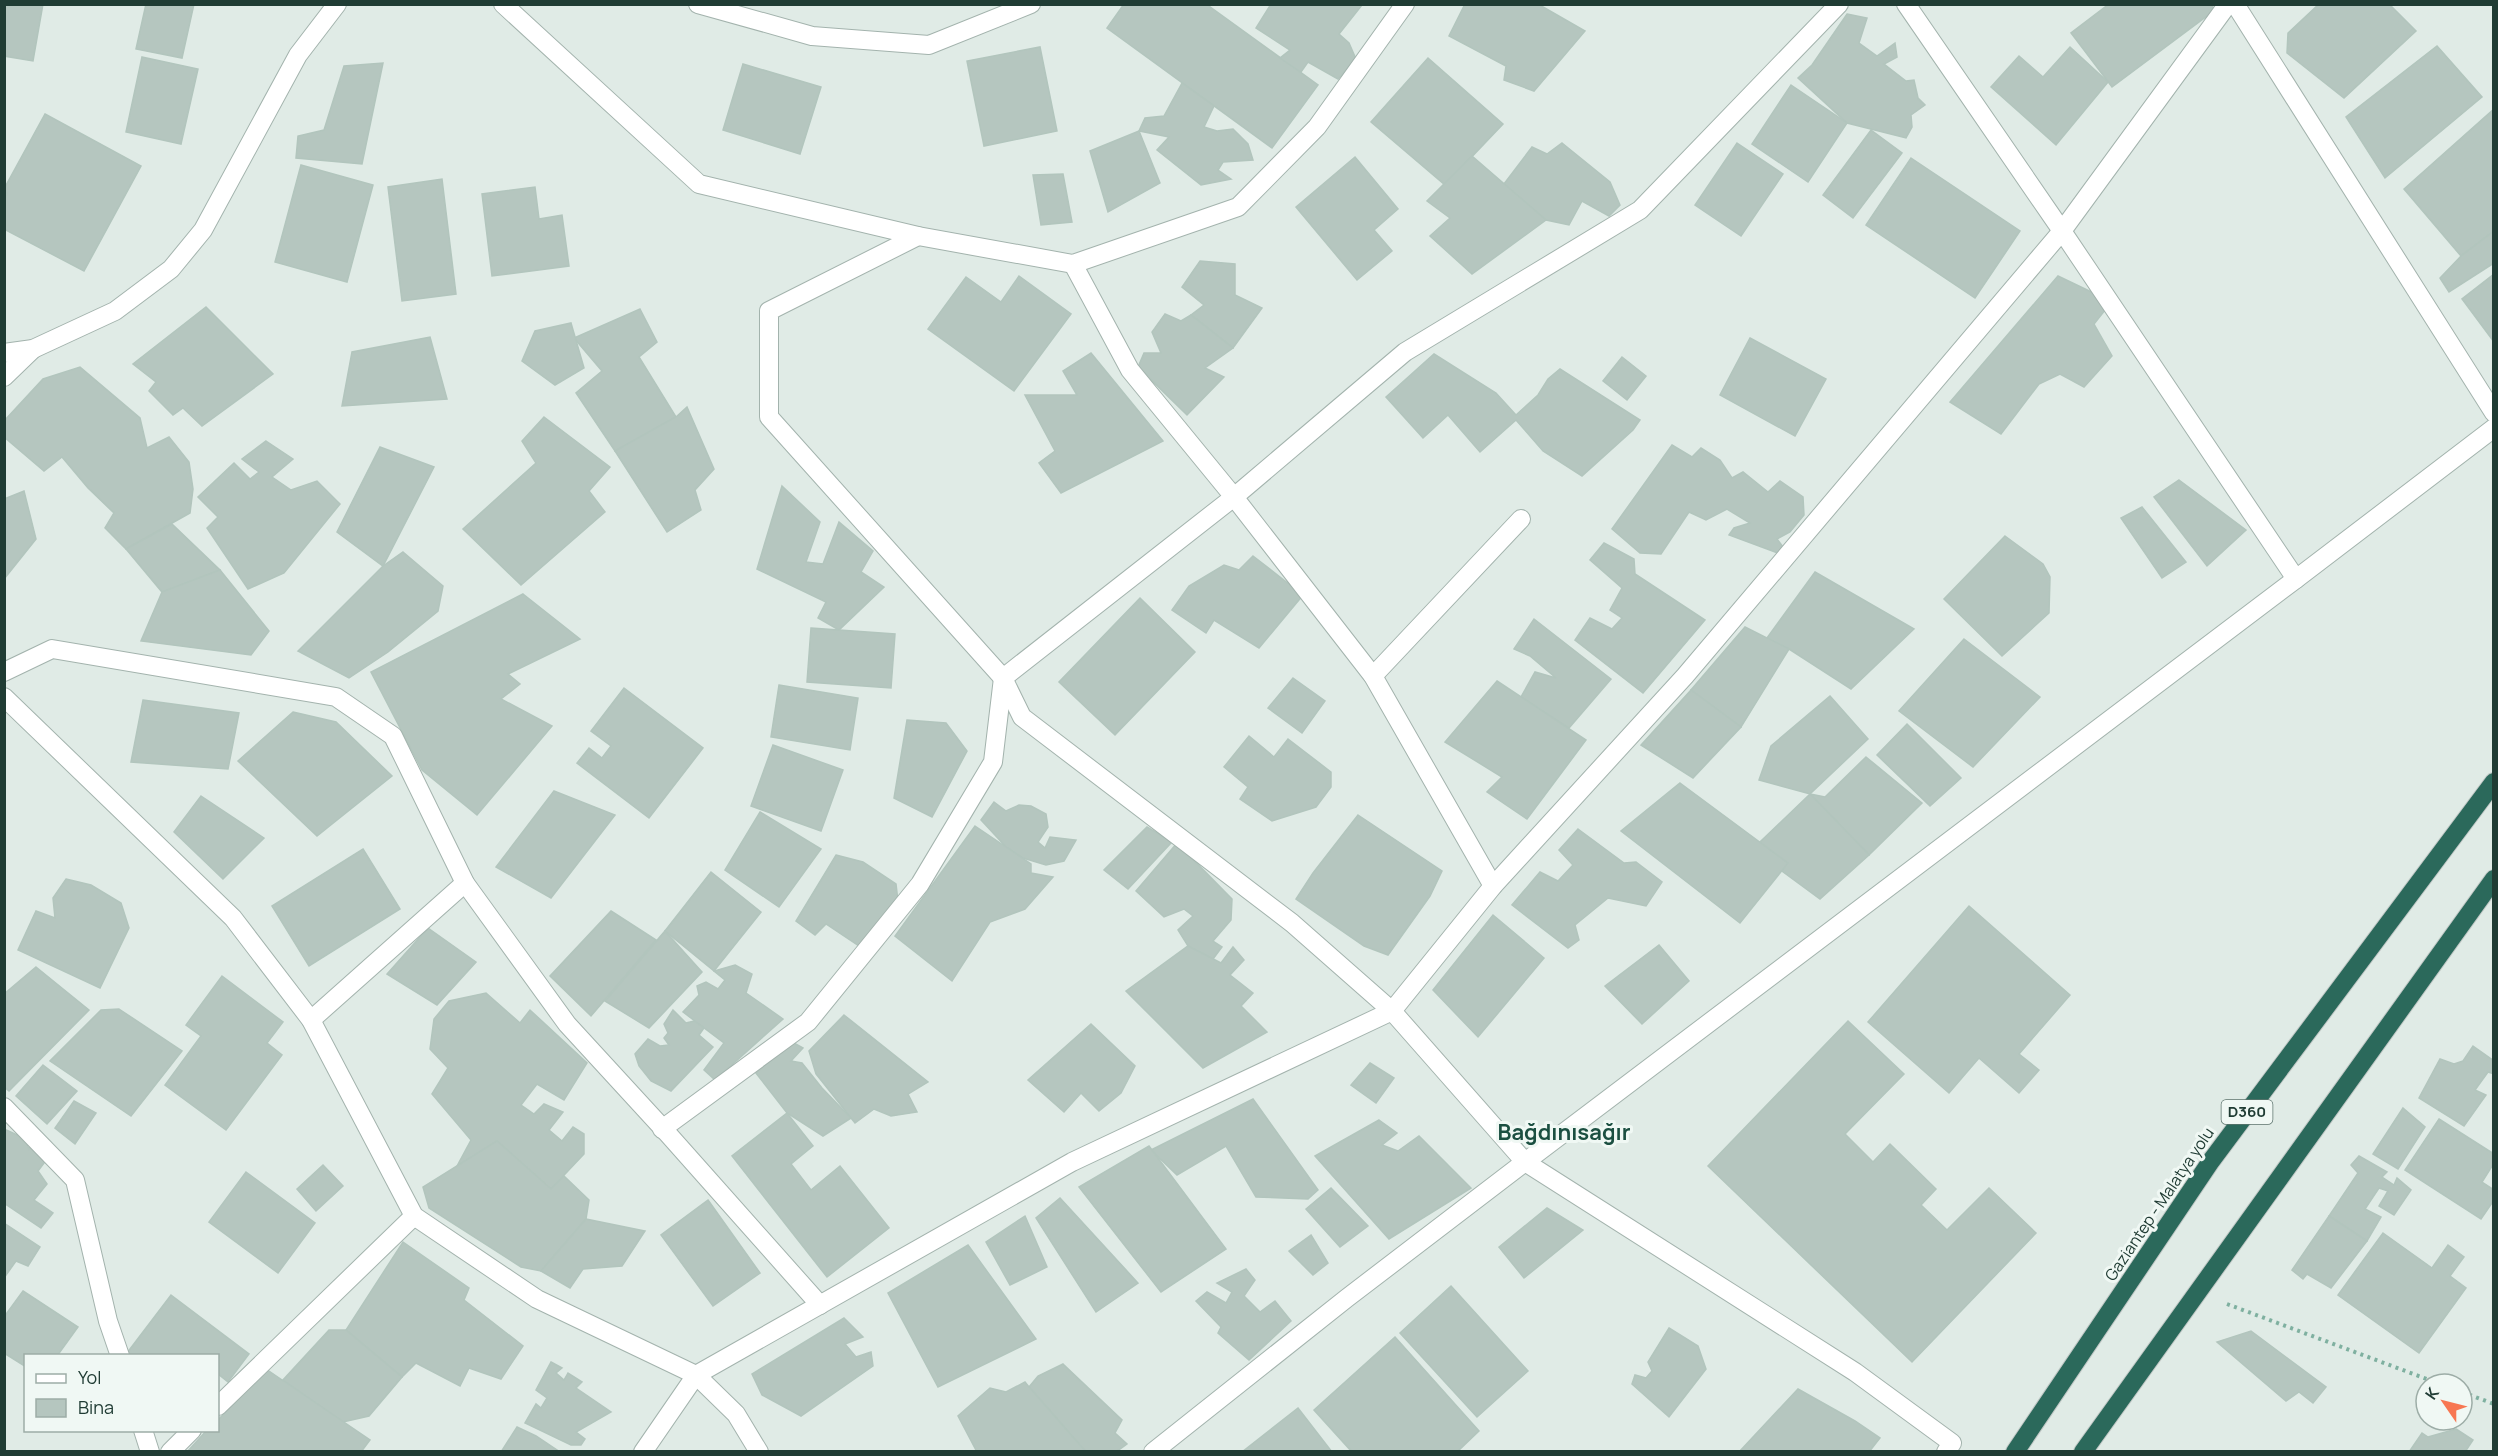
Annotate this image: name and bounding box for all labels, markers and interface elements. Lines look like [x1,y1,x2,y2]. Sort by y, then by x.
road number: D360 [2222,1100,2272,1124]
district label: Bağdınısağır [1498,1117,1631,1147]
street label: Gaziantep - Malatya yolu [2099,1123,2219,1285]
legend [24,1354,219,1432]
text: Yol [78,1365,101,1389]
north arrow [2414,1372,2474,1432]
text: K [2420,1382,2444,1404]
text: Bina [78,1395,114,1419]

